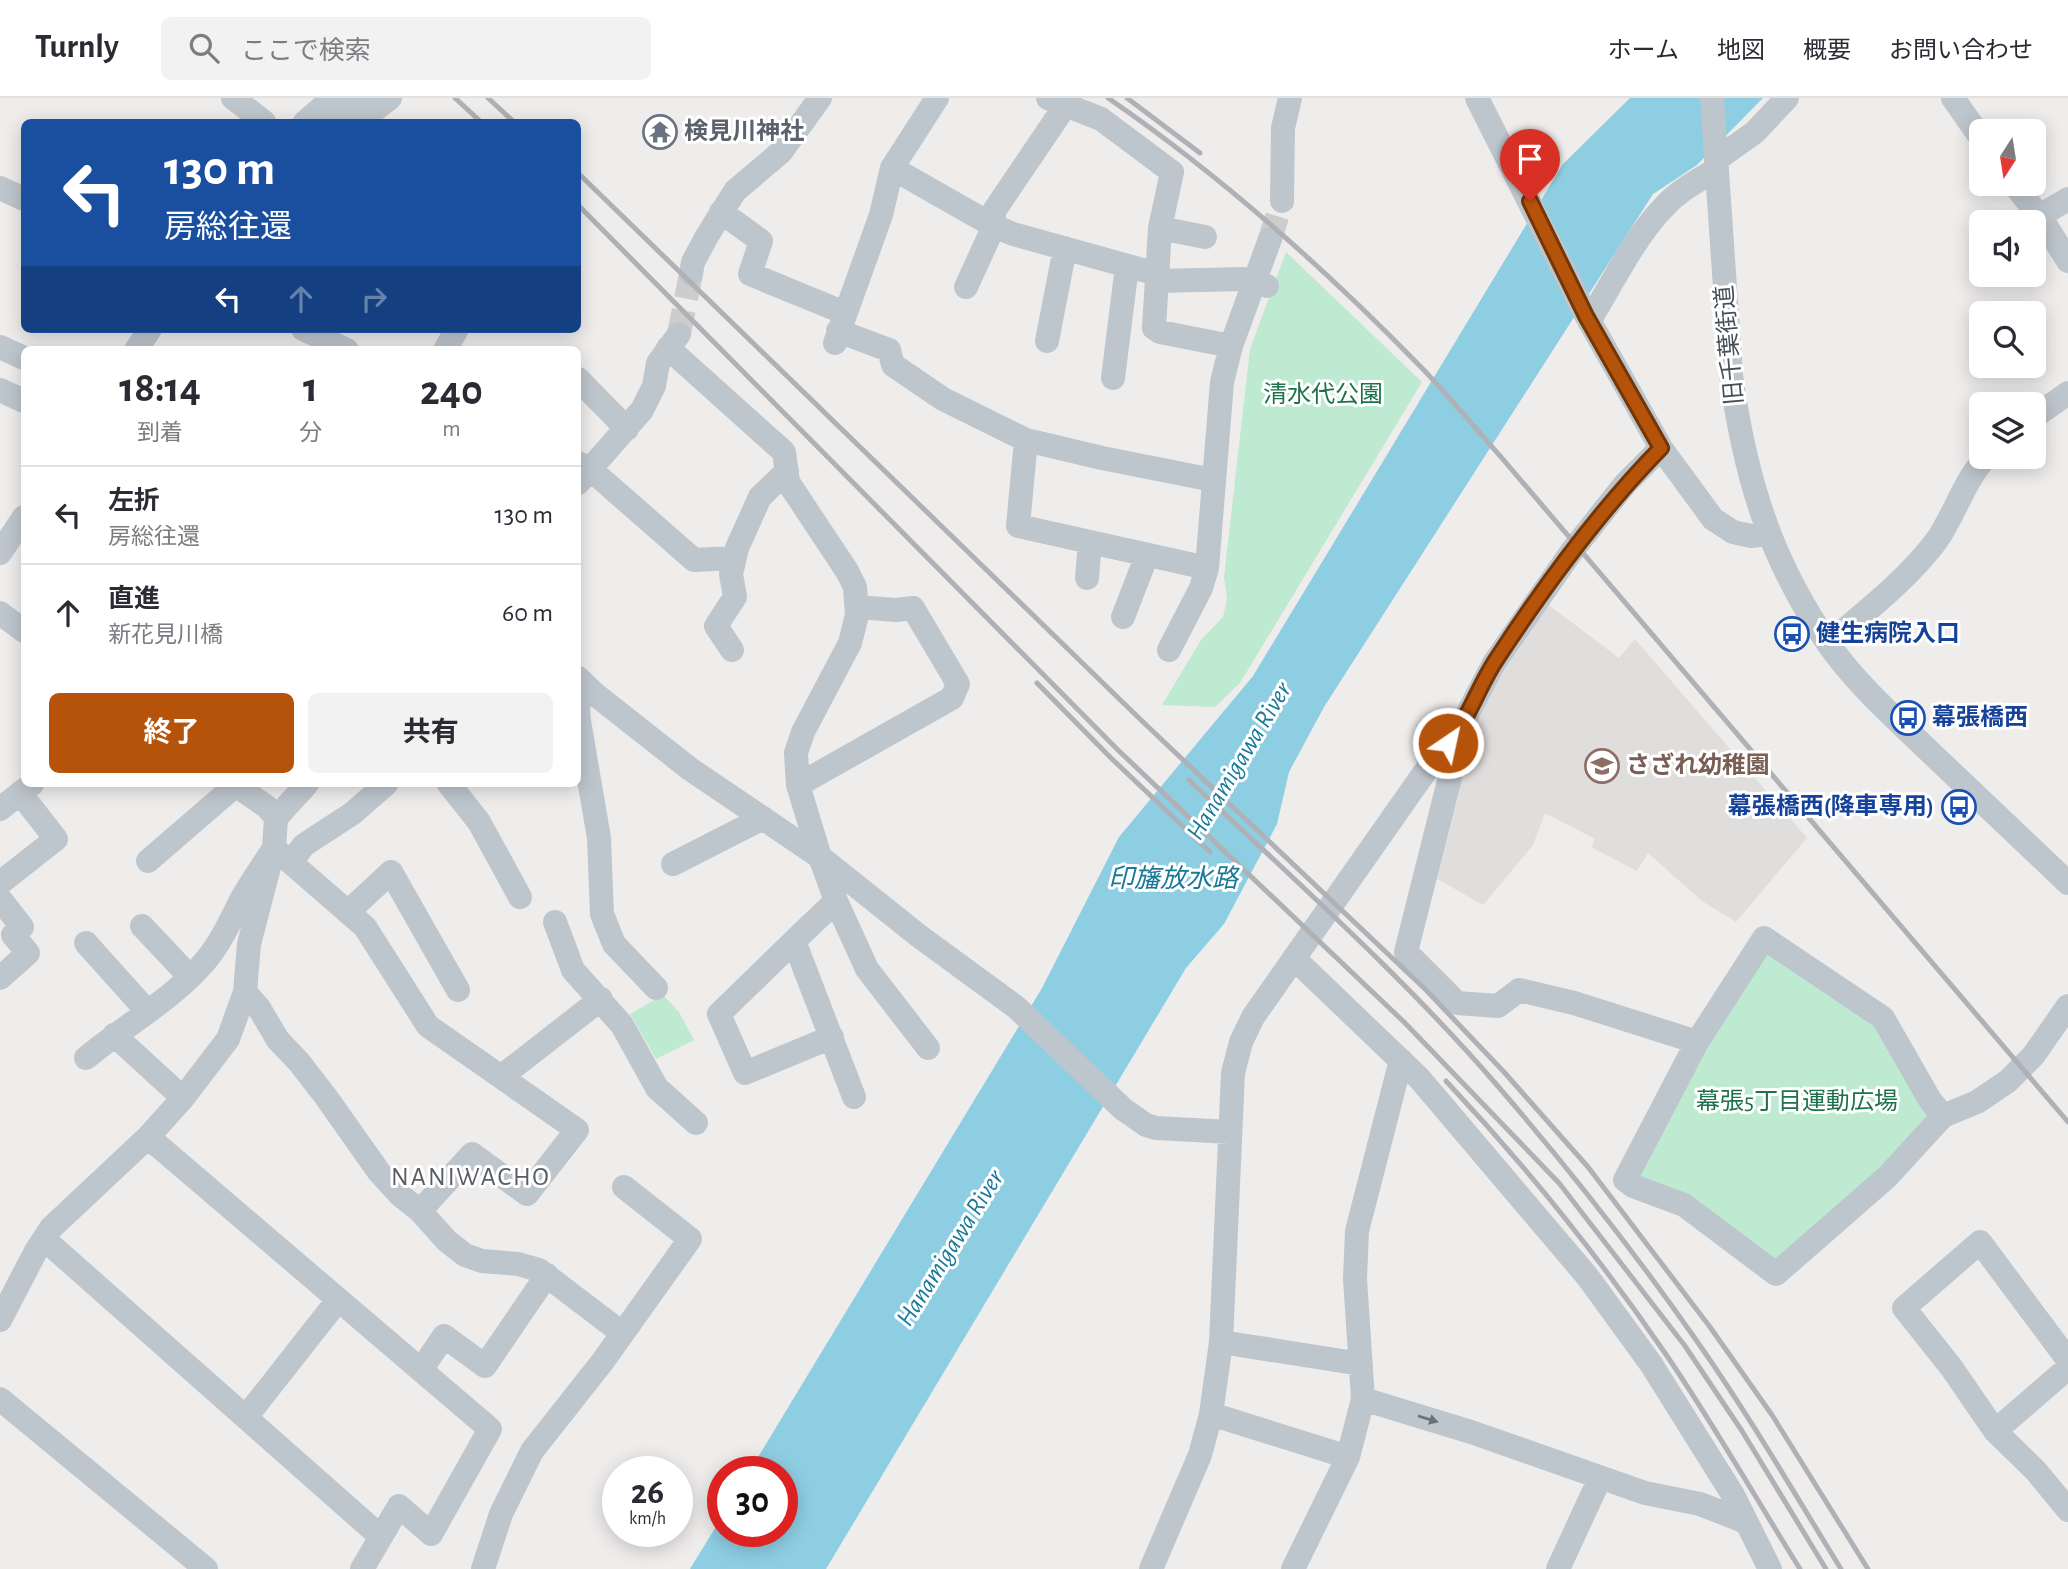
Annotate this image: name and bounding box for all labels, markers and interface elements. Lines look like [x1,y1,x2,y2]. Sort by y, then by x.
search box [161,17,651,80]
icon: search [185,29,223,67]
text: Turnly [35,31,119,64]
text: ここで検索 [241,38,371,64]
text: ホーム [1608,39,1679,63]
text: 地図 [1717,39,1765,63]
text: 概要 [1803,39,1851,63]
text: お問い合わせ [1889,39,2033,63]
temple icon: 検見川神社 [641,113,679,151]
place label: 検見川神社 [684,118,804,144]
north arrow [1969,119,2046,196]
map controls [1969,119,2046,469]
pin [1500,129,1560,201]
icon: arrive [1511,140,1549,178]
text: 130 m [164,145,275,194]
icon: left [49,147,140,238]
button: sound [1969,210,2046,287]
text: 房総往還 [164,211,292,243]
icon: left [209,280,247,318]
icon: ahead [282,280,320,318]
icon: right [355,280,393,318]
street label: 旧千葉街道 [1711,284,1747,406]
button: search [1969,301,2046,378]
text: 18:14 [119,367,201,409]
text: 1 [303,367,318,409]
text: 240 [420,370,483,412]
park label: 清水代公園 [1263,381,1383,407]
button: layers [1969,392,2046,469]
text: m [442,418,461,441]
text: 到着 [137,422,183,445]
text: 分 [299,422,322,445]
text: 左折 [108,488,160,514]
icon: left [49,496,87,534]
text: 130 m [495,502,553,528]
text: 房総往還 [108,526,200,549]
text: 直進 [108,586,160,612]
icon: ahead [49,594,87,632]
text: 60 m [502,600,553,626]
bus stop icon: 健生病院入口 [1773,615,1811,653]
place label: 健生病院入口 [1816,620,1960,646]
text: 新花見川橋 [108,624,223,647]
water label: Hanamigawa River [1182,676,1297,844]
button: 終了 [49,693,294,773]
button: 共有 [308,693,553,773]
bus stop icon: 幕張橋西 [1889,699,1927,737]
place label: 幕張橋西 [1932,704,2028,730]
position arrow [1411,706,1485,780]
school or university icon: さざれ幼稚園 [1583,747,1621,785]
place label: さざれ幼稚園 [1626,752,1770,778]
bus stop icon: 幕張橋西(降車専用) [1940,788,1978,826]
place label: 幕張橋西(降車専用) [1728,793,1934,819]
water label: 印旛放水路 [1108,865,1240,892]
park label: 幕張5丁目運動広場 [1696,1088,1898,1114]
district label: NANIWACHO [391,1164,551,1190]
water label: Hanamigawa River [892,1164,1009,1331]
one-way arrow [1418,1415,1439,1425]
speed limit sign: 30 [707,1456,798,1547]
text: 26 [631,1475,664,1510]
text: km/h [629,1510,666,1528]

